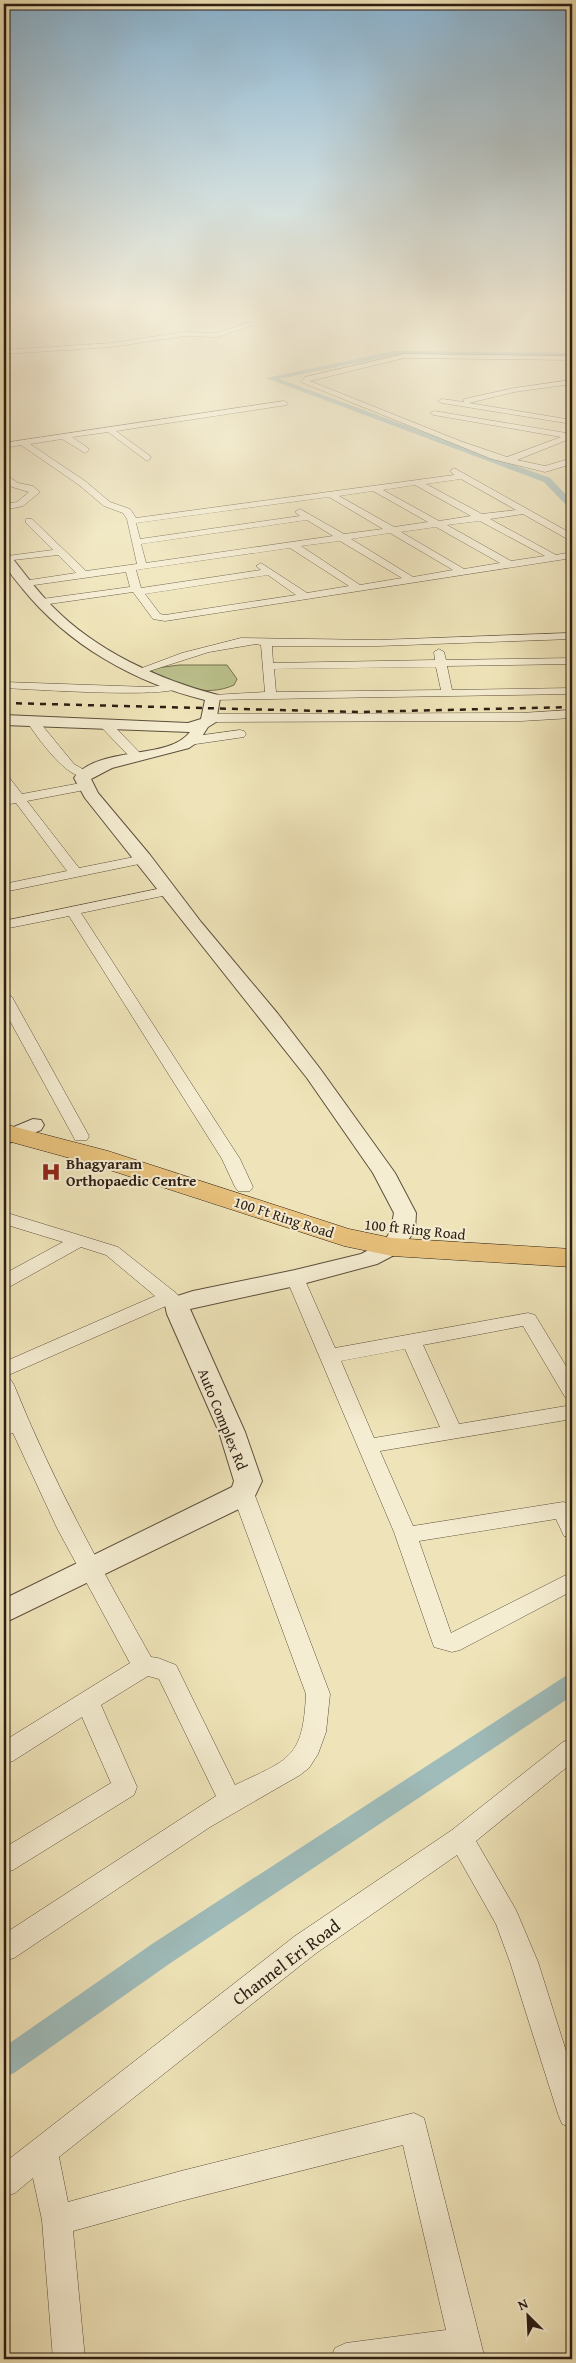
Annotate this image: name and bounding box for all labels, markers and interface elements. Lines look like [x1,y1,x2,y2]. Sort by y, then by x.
place label: Bhagyaram Orthopaedic Centre [66,1153,196,1191]
hospital icon: Bhagyaram Orthopaedic Centre [40,1161,62,1183]
street label: 100 Ft Ring Road [231,1191,337,1243]
street label: 100 ft Ring Road [363,1213,467,1245]
street label: Auto Complex Rd [193,1365,253,1473]
street label: Channel Eri Road [226,1912,346,2012]
north arrow [504,2290,554,2340]
text: N [514,2293,532,2315]

